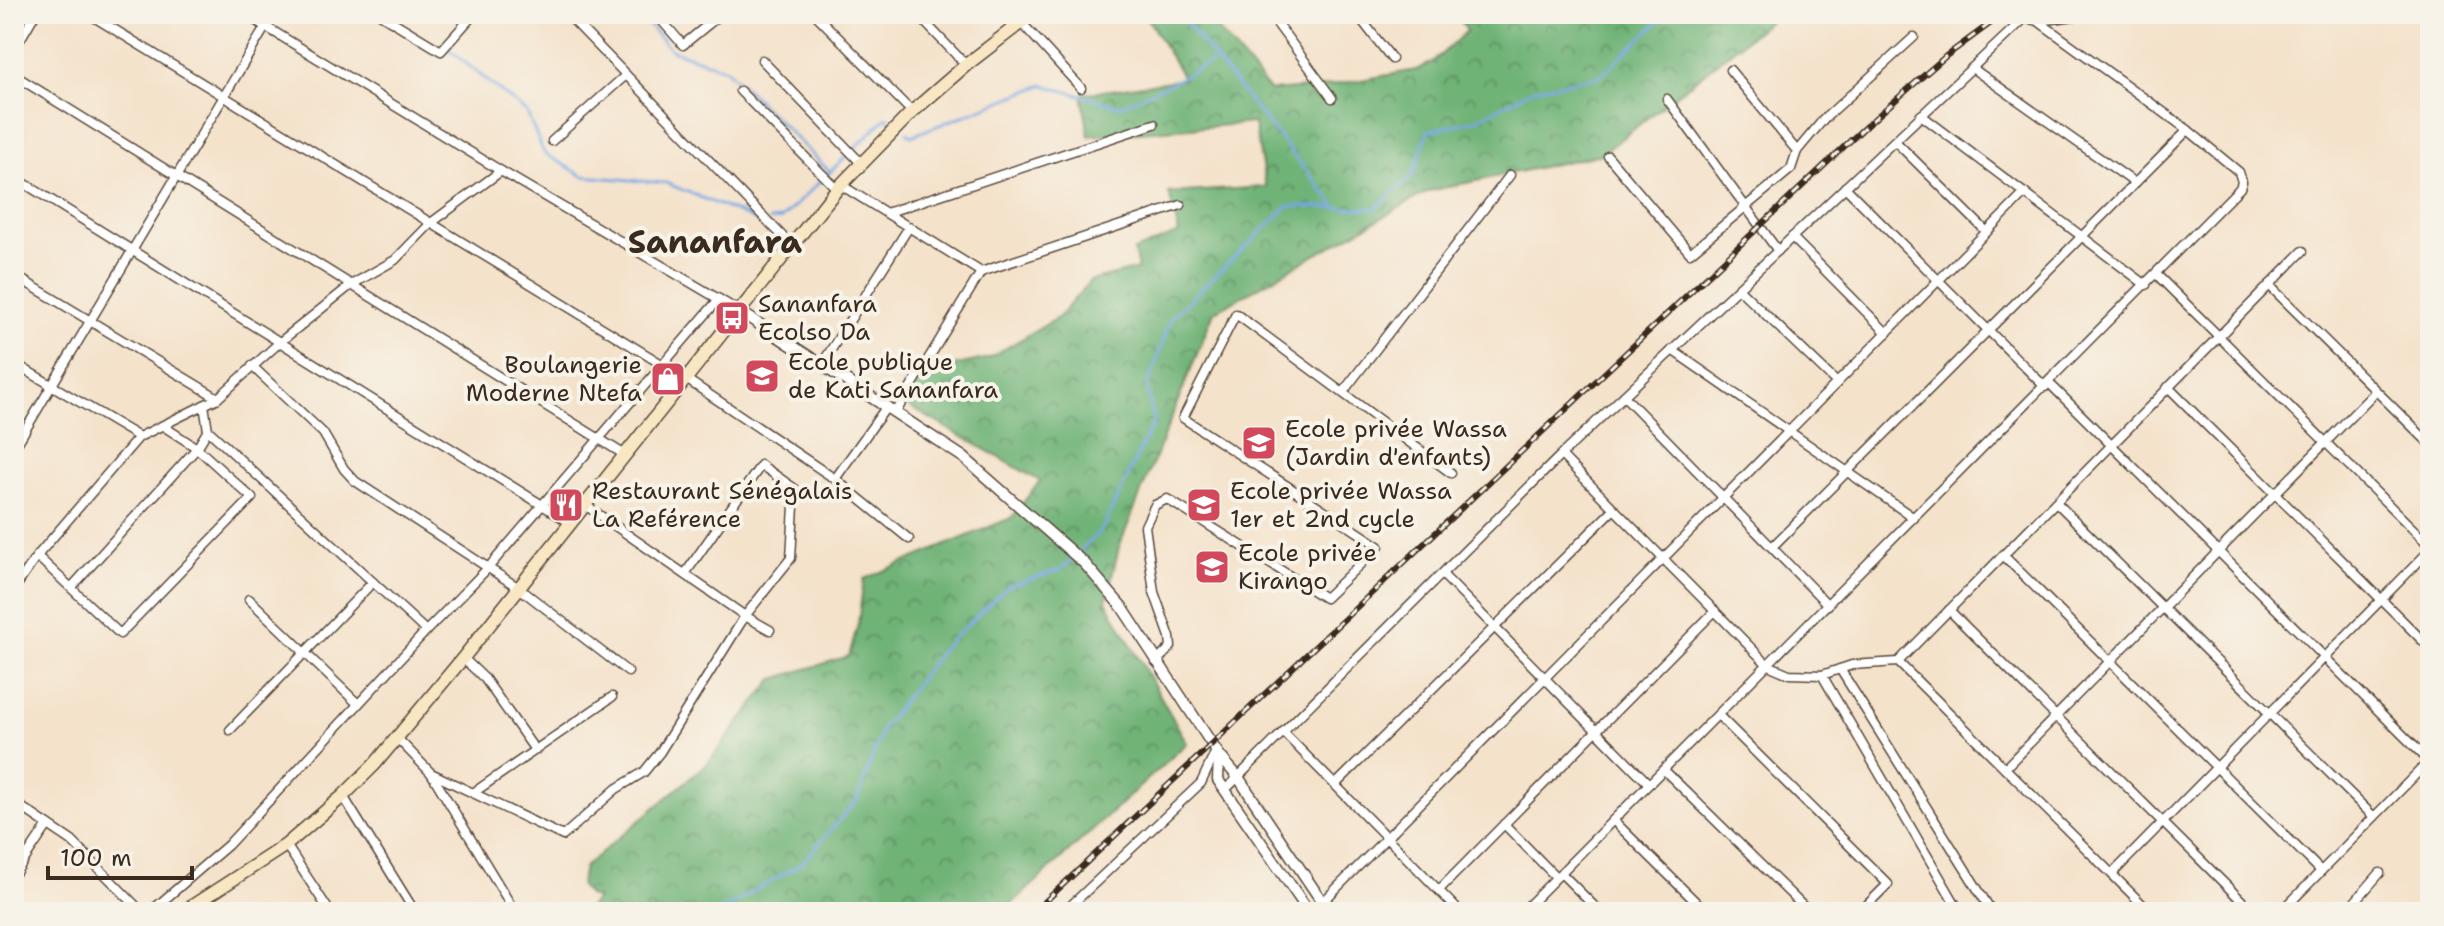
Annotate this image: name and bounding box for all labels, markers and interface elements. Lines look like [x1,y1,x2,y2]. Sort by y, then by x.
district label: Sananfara [628,220,802,263]
place label: Sananfara Ecolso Da [758,288,877,348]
bus stop icon: Sananfara Ecolso Da [713,299,751,337]
place label: Ecole publique de Kati Sananfara [788,346,998,406]
place label: Boulangerie Moderne Ntefa [466,349,642,409]
school or university icon: Ecole publique de Kati Sananfara [743,357,781,395]
shop icon: Boulangerie Moderne Ntefa [649,360,687,398]
place label: Ecole privée Wassa (Jardin d'enfants) [1285,413,1507,473]
school or university icon: Ecole privée Wassa (Jardin d'enfants) [1240,424,1278,462]
place label: Restaurant Sénégalais La Reférence [592,475,853,535]
place label: Ecole privée Wassa 1er et 2nd cycle [1230,475,1452,535]
restaurant icon: Restaurant Sénégalais La Reférence [547,486,585,524]
school or university icon: Ecole privée Wassa 1er et 2nd cycle [1185,486,1223,524]
place label: Ecole privée Kirango [1238,537,1377,597]
school or university icon: Ecole privée Kirango [1193,548,1231,586]
scale bar [48,830,192,880]
text: 100 m [60,842,132,874]

